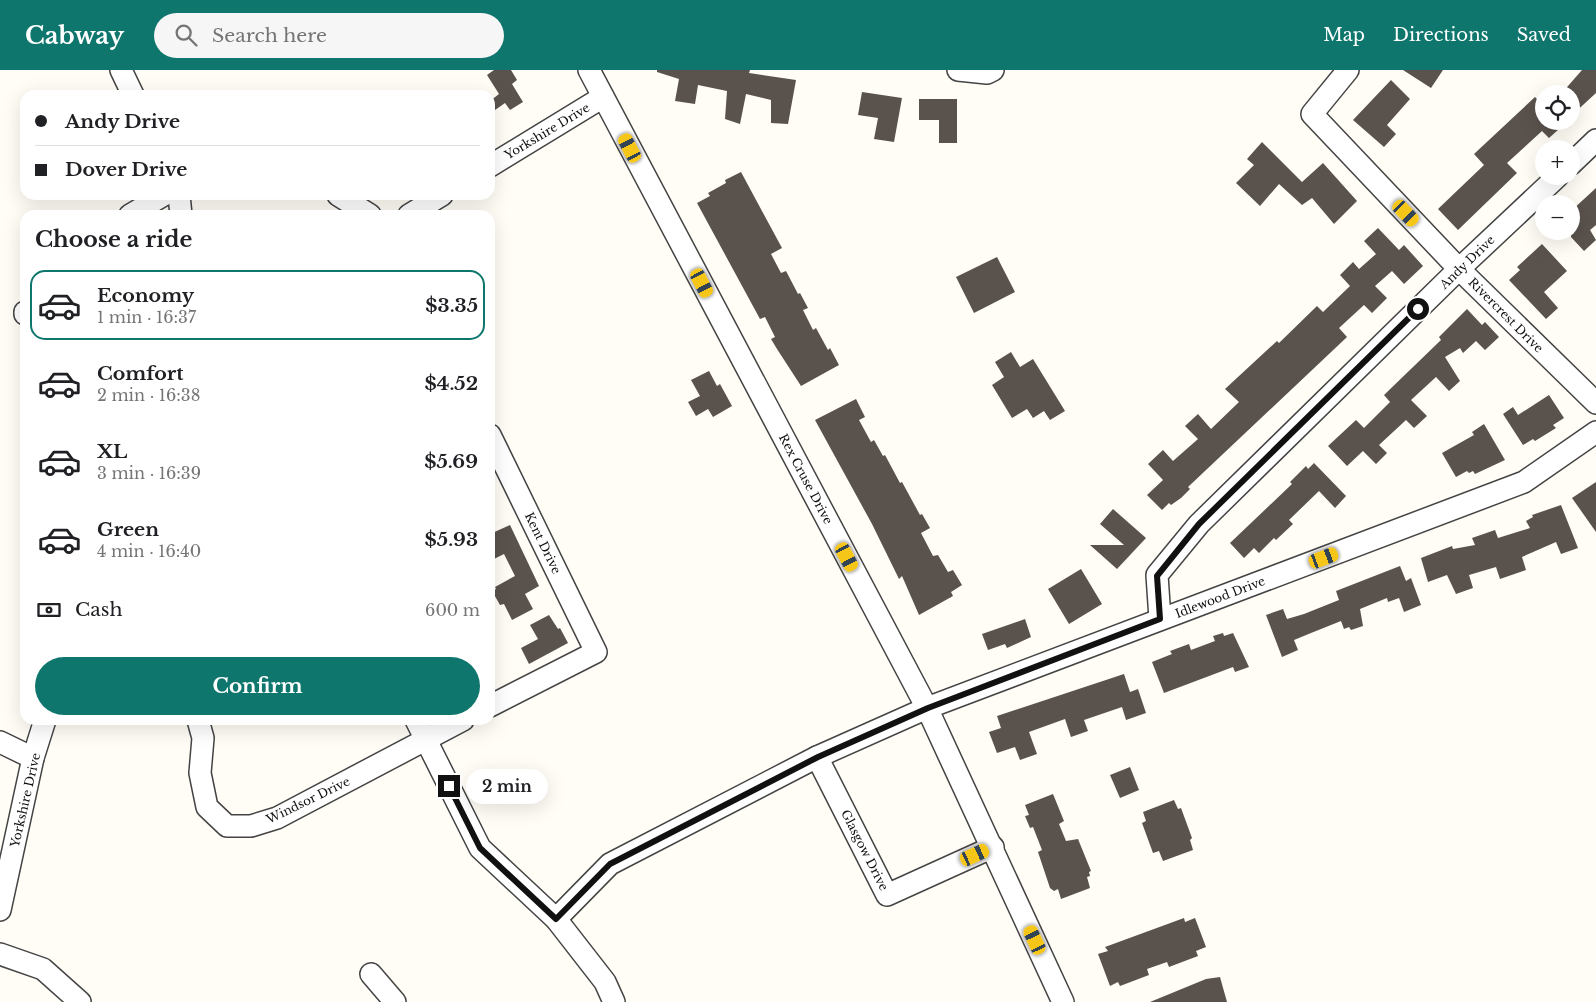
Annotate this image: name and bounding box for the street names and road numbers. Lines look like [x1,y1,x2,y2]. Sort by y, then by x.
street label: Yorkshire Drive [501,100,592,163]
street label: Andy Drive [1436,232,1498,293]
street label: Rivercrest Drive [1465,274,1547,356]
street label: Rex Cruse Drive [776,431,836,527]
street label: Kent Drive [522,510,564,576]
street label: Idlewood Drive [1173,573,1267,621]
street label: Yorkshire Drive [7,751,43,850]
street label: Windsor Drive [263,773,352,827]
street label: Glasgow Drive [838,807,892,893]

